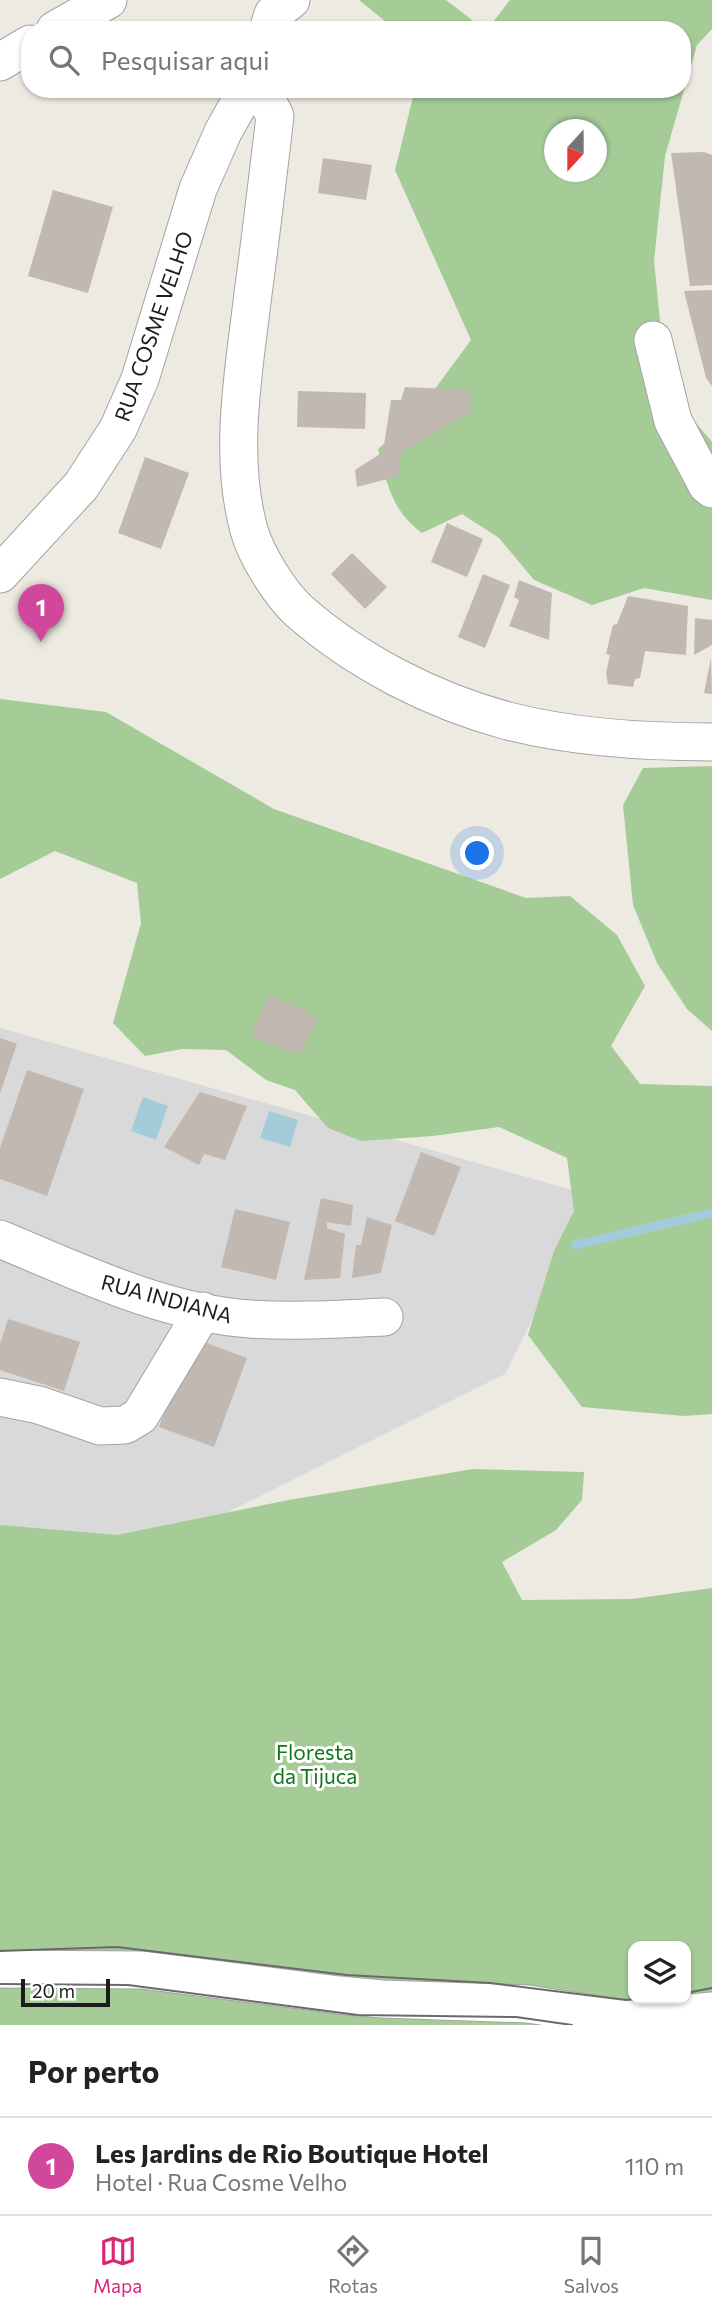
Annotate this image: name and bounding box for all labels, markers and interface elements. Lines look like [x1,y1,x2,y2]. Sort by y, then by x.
search box [21,21,691,98]
icon: search [45,41,83,79]
text: Pesquisar aqui [101,44,270,75]
north arrow [544,119,607,182]
street label: RUA COSME VELHO [109,228,197,424]
pin: 1 [18,584,64,642]
your location [460,836,494,870]
street label: RUA INDIANA [99,1268,235,1328]
park label: Floresta da Tijuca [273,1739,357,1788]
map controls [628,1941,691,2004]
button: layers [628,1941,691,2004]
scale bar [21,1976,110,2008]
text: 20 m [32,1979,75,2002]
text: Por perto [28,2052,160,2089]
text: Les Jardins de Rio Boutique Hotel [95,2137,489,2168]
text: 1 [46,2152,56,2180]
text: 110 m [625,2152,684,2180]
text: Hotel · Rua Cosme Velho [95,2168,347,2196]
tab: Mapa [93,2232,142,2297]
tab: Rotas [328,2232,378,2297]
tab: Salvos [564,2232,619,2297]

